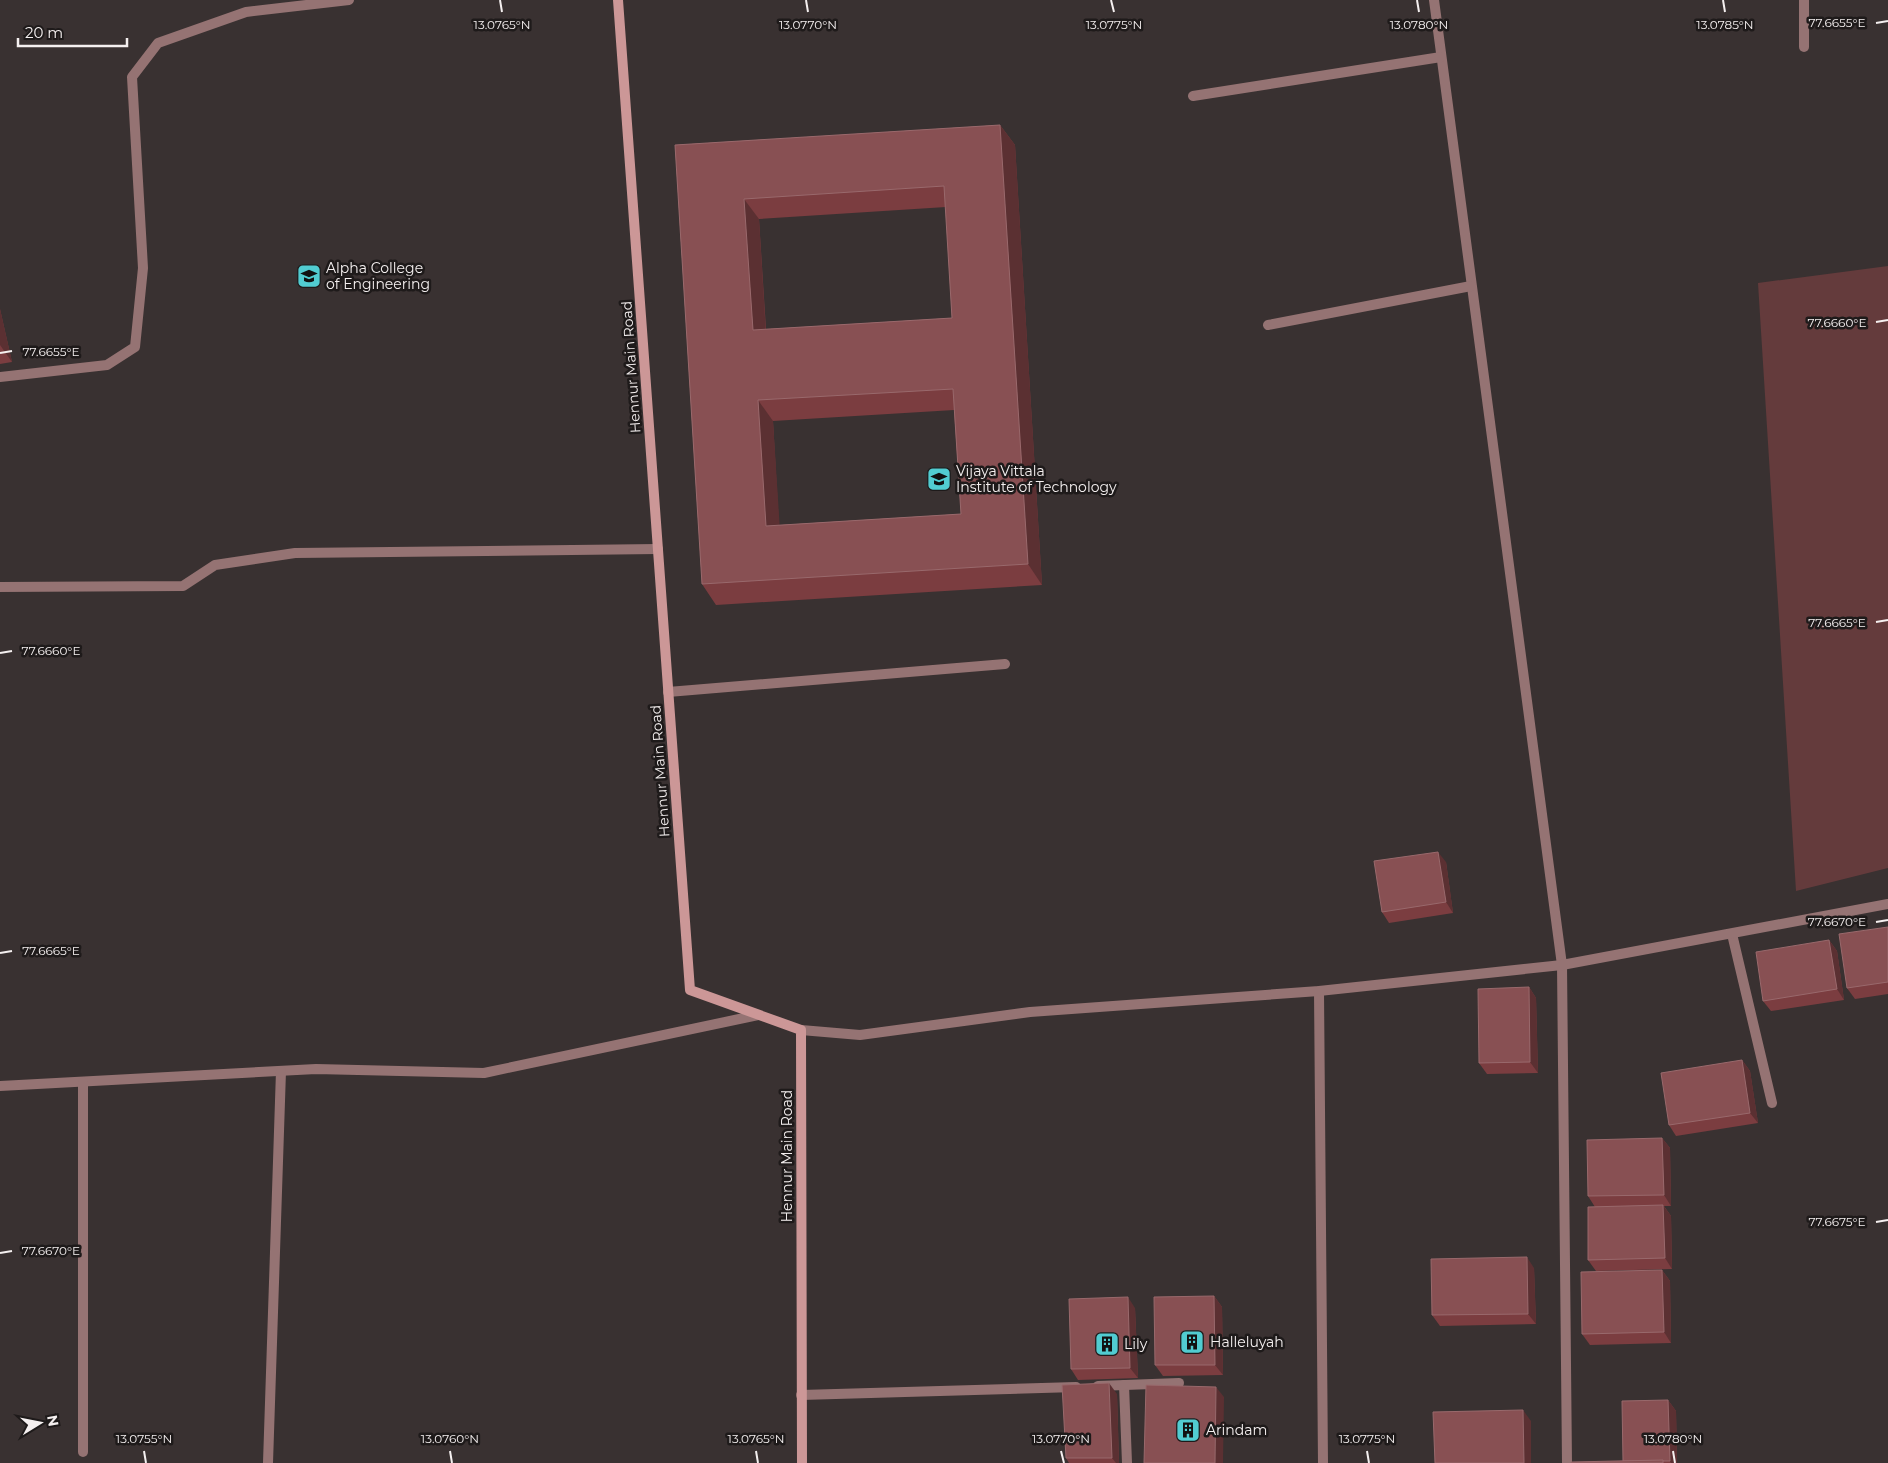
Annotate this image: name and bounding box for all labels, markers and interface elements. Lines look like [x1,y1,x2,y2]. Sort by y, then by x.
scale bar [18,15,126,47]
text: 77.6655°E [1809,15,1865,30]
text: 13.0765°N [474,17,530,32]
text: 13.0770°N [779,17,837,32]
text: 13.0775°N [1086,17,1142,32]
text: 13.0780°N [1390,17,1448,32]
text: 13.0785°N [1696,17,1754,32]
text: 20 m [25,23,63,42]
place label: Alpha College of Engineering [326,259,430,293]
school or university icon: Alpha College of Engineering [296,263,322,289]
street label: Hennur Main Road [617,300,645,434]
text: 77.6660°E [1808,315,1866,330]
text: 77.6655°E [23,344,79,359]
place label: Vijaya Vittala Institute of Technology [956,462,1117,496]
school or university icon: Vijaya Vittala Institute of Technology [926,466,952,492]
text: 77.6665°E [1808,615,1866,630]
text: 77.6660°E [22,643,80,658]
street label: Hennur Main Road [646,704,674,838]
text: 77.6670°E [1808,914,1866,929]
text: 77.6665°E [22,943,80,958]
street label: Hennur Main Road [778,1090,796,1222]
text: 77.6675°E [1809,1214,1865,1229]
text: 77.6670°E [22,1243,80,1258]
building icon: Halleluyah [1179,1329,1205,1355]
building icon: Lily [1094,1331,1120,1357]
place label: Halleluyah [1210,1333,1284,1351]
place label: Lily [1124,1335,1148,1353]
north arrow [15,1398,65,1448]
text: N [43,1414,63,1428]
building icon: Arindam [1175,1417,1201,1443]
place label: Arindam [1206,1421,1267,1439]
text: 13.0755°N [116,1431,172,1446]
text: 13.0760°N [421,1431,479,1446]
text: 13.0765°N [728,1431,784,1446]
text: 13.0770°N [1032,1431,1090,1446]
text: 13.0775°N [1339,1431,1395,1446]
text: 13.0780°N [1644,1431,1702,1446]

